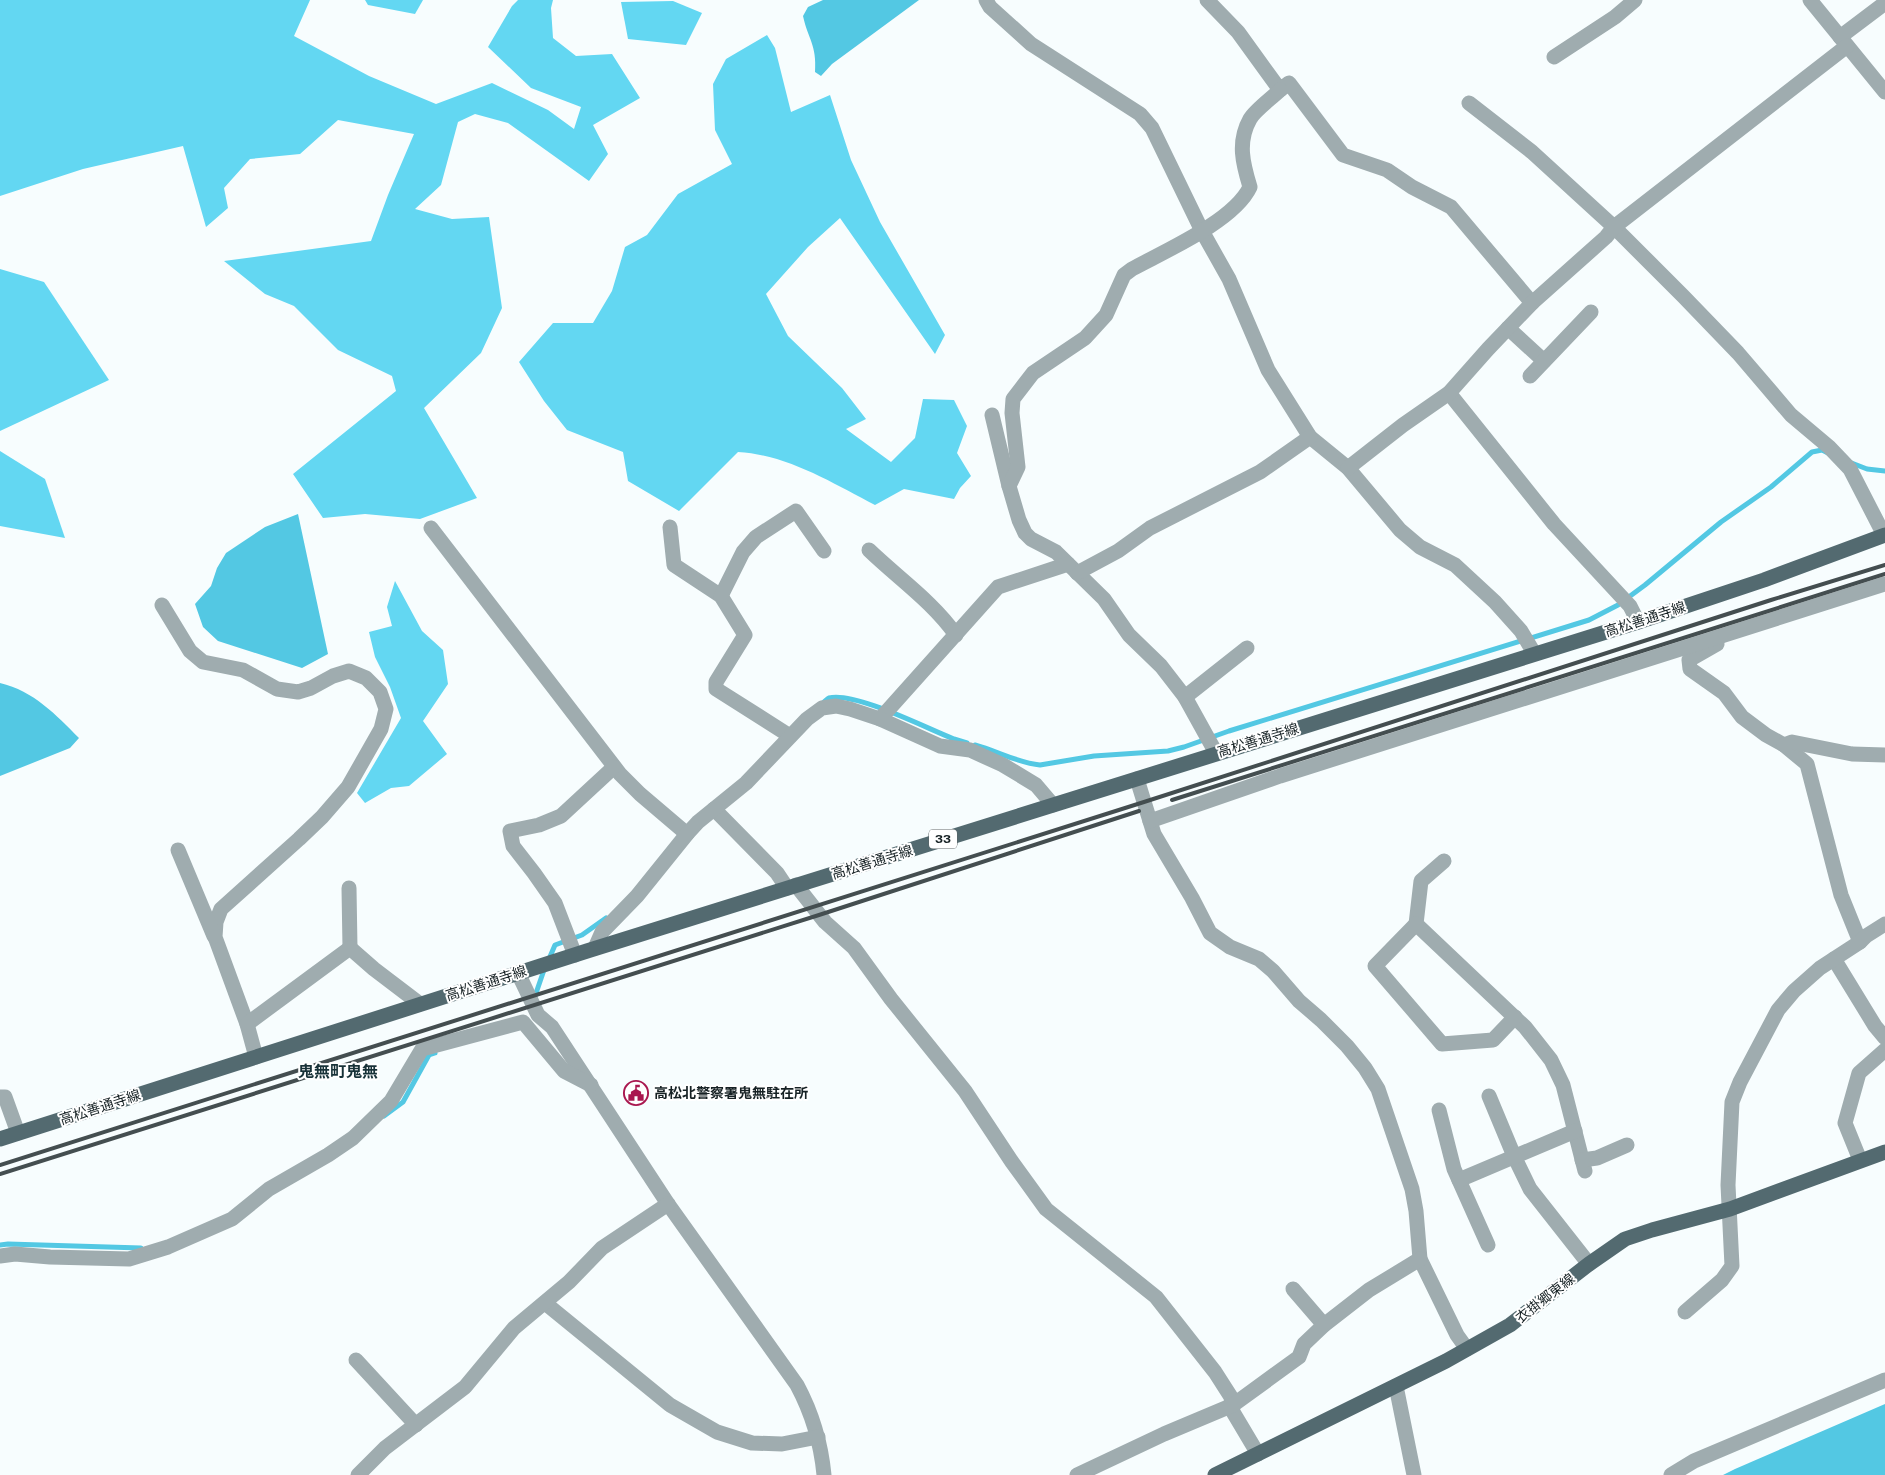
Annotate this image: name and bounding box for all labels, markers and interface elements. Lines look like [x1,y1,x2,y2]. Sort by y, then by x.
street label: 高松善通寺線 [1603,598,1687,640]
street label: 高松善通寺線 [1215,720,1301,760]
road number: 33 [929,830,957,849]
street label: 高松善通寺線 [829,842,915,882]
street label: 高松善通寺線 [444,962,528,1004]
district label: 鬼無町鬼無 [298,1062,378,1081]
public building icon: 高松北警察署鬼無駐在所 [623,1080,649,1106]
place label: 高松北警察署鬼無駐在所 [654,1085,808,1101]
street label: 高松善通寺線 [58,1086,142,1128]
street label: 衣掛郷東線 [1512,1270,1578,1326]

